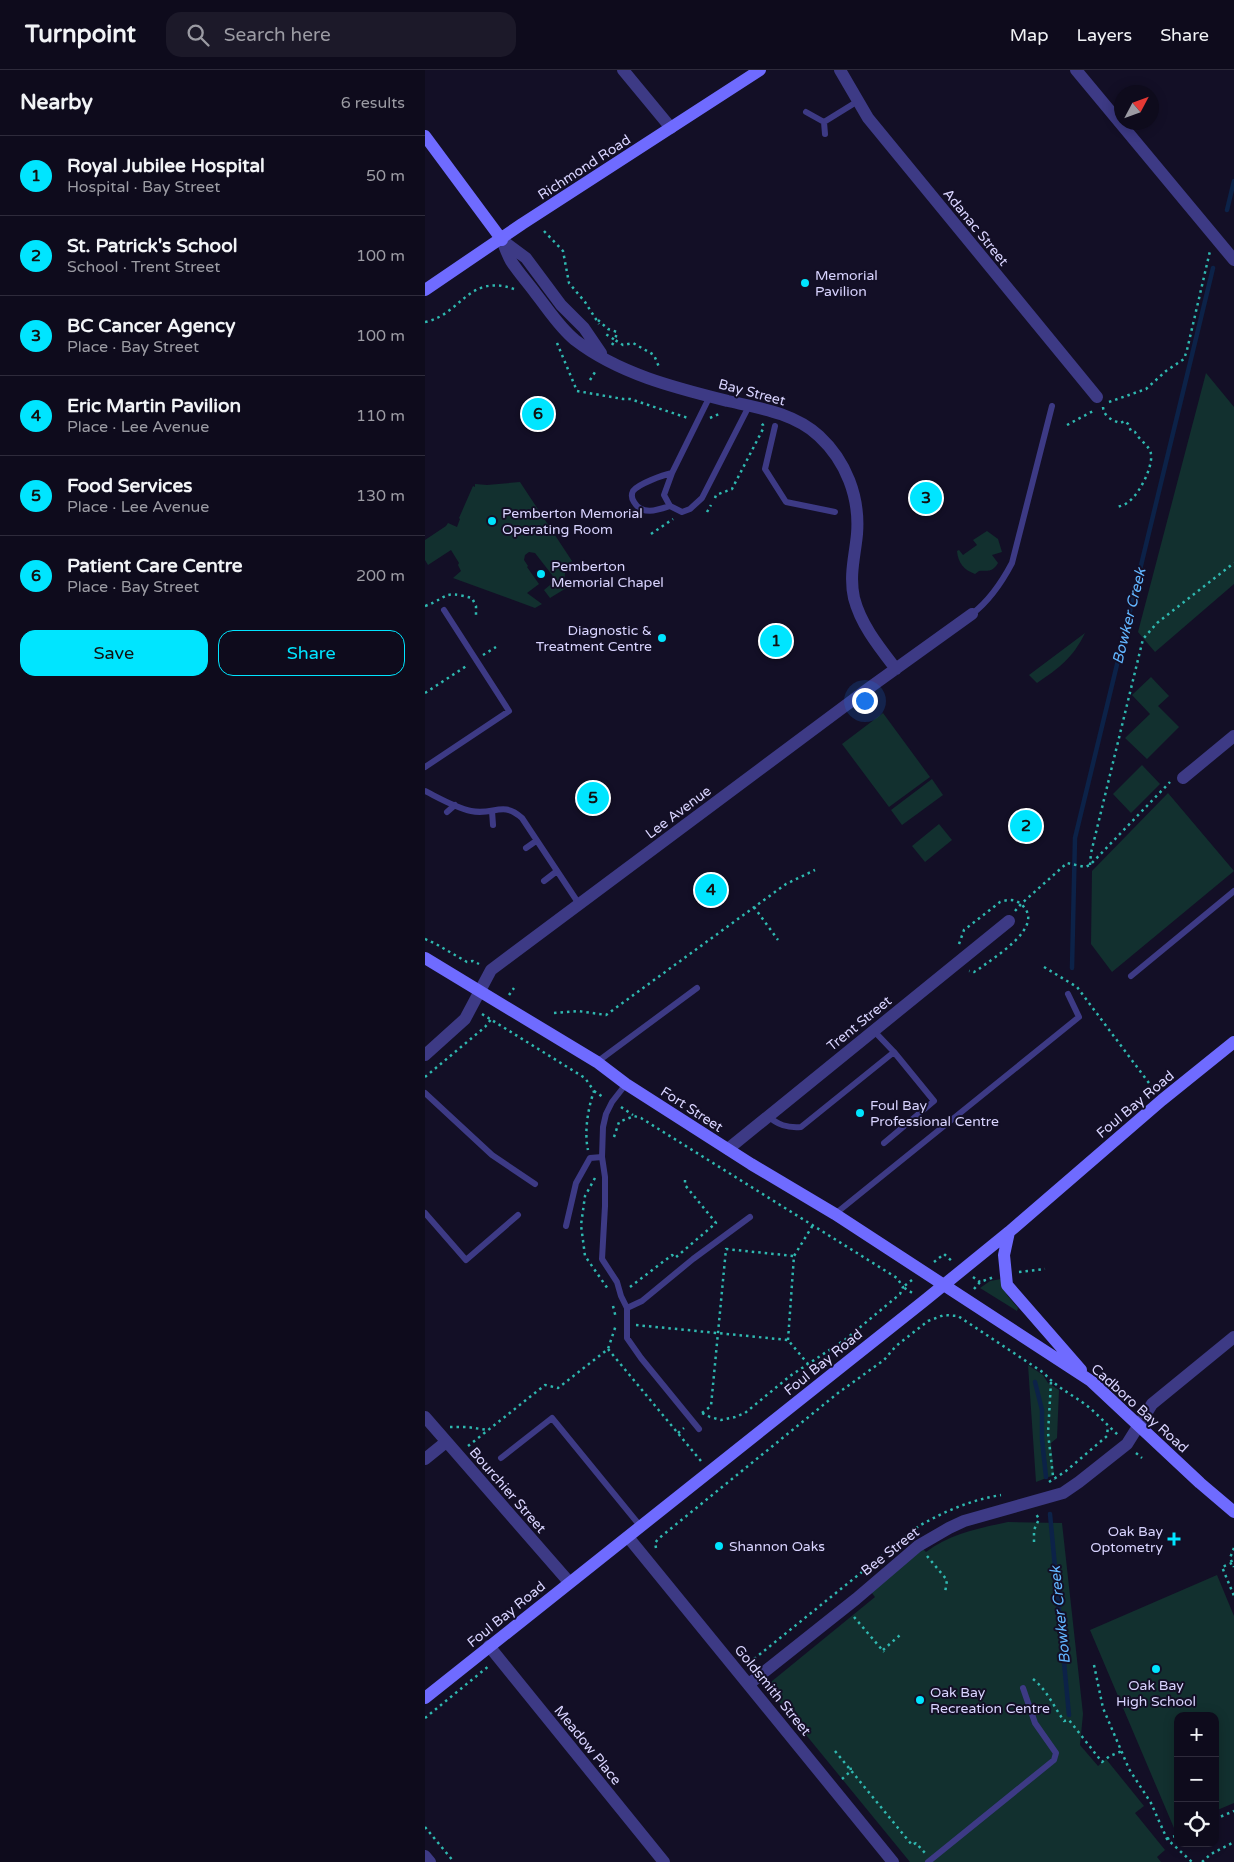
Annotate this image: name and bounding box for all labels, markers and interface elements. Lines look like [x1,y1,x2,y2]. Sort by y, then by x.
search box [166,12,516,57]
text: Turnpoint [25,20,136,49]
icon: search [184,21,212,49]
text: Search here [224,24,331,46]
text: Map [1010,24,1049,46]
text: Layers [1077,24,1132,46]
text: Share [1160,24,1209,46]
north arrow [1114,85,1159,130]
text: Nearby [20,90,93,115]
text: 6 results [341,93,405,113]
street label: Richmond Road [535,131,634,204]
text: Royal Jubilee Hospital [67,155,265,177]
text: 1 [31,166,41,186]
text: 50 m [366,166,405,186]
text: Hospital · Bay Street [67,177,220,197]
street label: Adanac Street [939,185,1012,270]
text: St. Patrick's School [67,235,237,257]
text: 2 [31,246,41,266]
text: 100 m [356,246,405,266]
text: School · Trent Street [67,257,220,277]
place label: Memorial Pavilion [815,267,878,300]
marker: Memorial Pavilion [799,277,811,289]
text: BC Cancer Agency [67,315,235,337]
text: 3 [31,326,41,346]
text: 100 m [356,326,405,346]
text: Place · Bay Street [67,337,199,357]
street label: Bay Street [717,375,788,410]
text: Eric Martin Pavilion [67,395,241,417]
pin: 6 [522,395,554,433]
text: 4 [31,406,41,426]
text: 110 m [356,406,405,426]
text: Place · Lee Avenue [67,417,209,437]
text: Food Services [67,475,192,497]
pin: 3 [910,479,942,517]
text: 5 [31,486,41,506]
text: 130 m [356,486,405,506]
text: Place · Lee Avenue [67,497,209,517]
place label: Pemberton Memorial Operating Room [502,505,643,538]
marker: Pemberton Memorial Operating Room [486,515,498,527]
text: Patient Care Centre [67,555,243,577]
place label: Pemberton Memorial Chapel [551,558,664,591]
water label: Bowker Creek [1108,564,1150,666]
text: 6 [31,566,41,586]
text: 200 m [356,566,405,586]
marker: Pemberton Memorial Chapel [535,568,547,580]
text: Place · Bay Street [67,577,199,597]
place label: Diagnostic & Treatment Centre [536,622,652,655]
pin: 1 [760,622,792,660]
button: Save [20,630,208,676]
button: Share [218,630,405,676]
marker: Diagnostic & Treatment Centre [656,632,668,644]
your location [852,688,878,714]
pin: 5 [577,779,609,817]
street label: Lee Avenue [642,782,714,843]
pin: 2 [1010,807,1042,845]
pin: 4 [695,871,727,909]
street label: Trent Street [824,992,896,1055]
street label: Foul Bay Road [1093,1067,1178,1142]
street label: Fort Street [657,1083,727,1136]
place label: Foul Bay Professional Centre [870,1097,999,1130]
marker: Foul Bay Professional Centre [854,1107,866,1119]
street label: Foul Bay Road [781,1326,866,1399]
street label: Cadboro Bay Road [1088,1360,1192,1456]
street label: Bourchier Street [466,1444,550,1537]
street label: Bee Street [858,1523,923,1579]
place label: Oak Bay Optometry [1090,1523,1163,1556]
marker: Oak Bay Optometry [1167,1532,1181,1546]
place label: Shannon Oaks [729,1538,825,1555]
marker: Shannon Oaks [713,1540,725,1552]
water label: Bowker Creek [1046,1563,1074,1665]
street label: Foul Bay Road [464,1578,549,1651]
street label: Goldsmith Street [731,1641,815,1740]
marker: Oak Bay High School [1150,1663,1162,1675]
place label: Oak Bay High School [1116,1677,1196,1710]
place label: Oak Bay Recreation Centre [930,1684,1050,1717]
marker: Oak Bay Recreation Centre [914,1694,926,1706]
street label: Meadow Place [550,1702,625,1788]
map controls [1174,1712,1219,1847]
button: + [1174,1712,1219,1757]
button: − [1174,1757,1219,1802]
button: locate [1174,1802,1219,1847]

